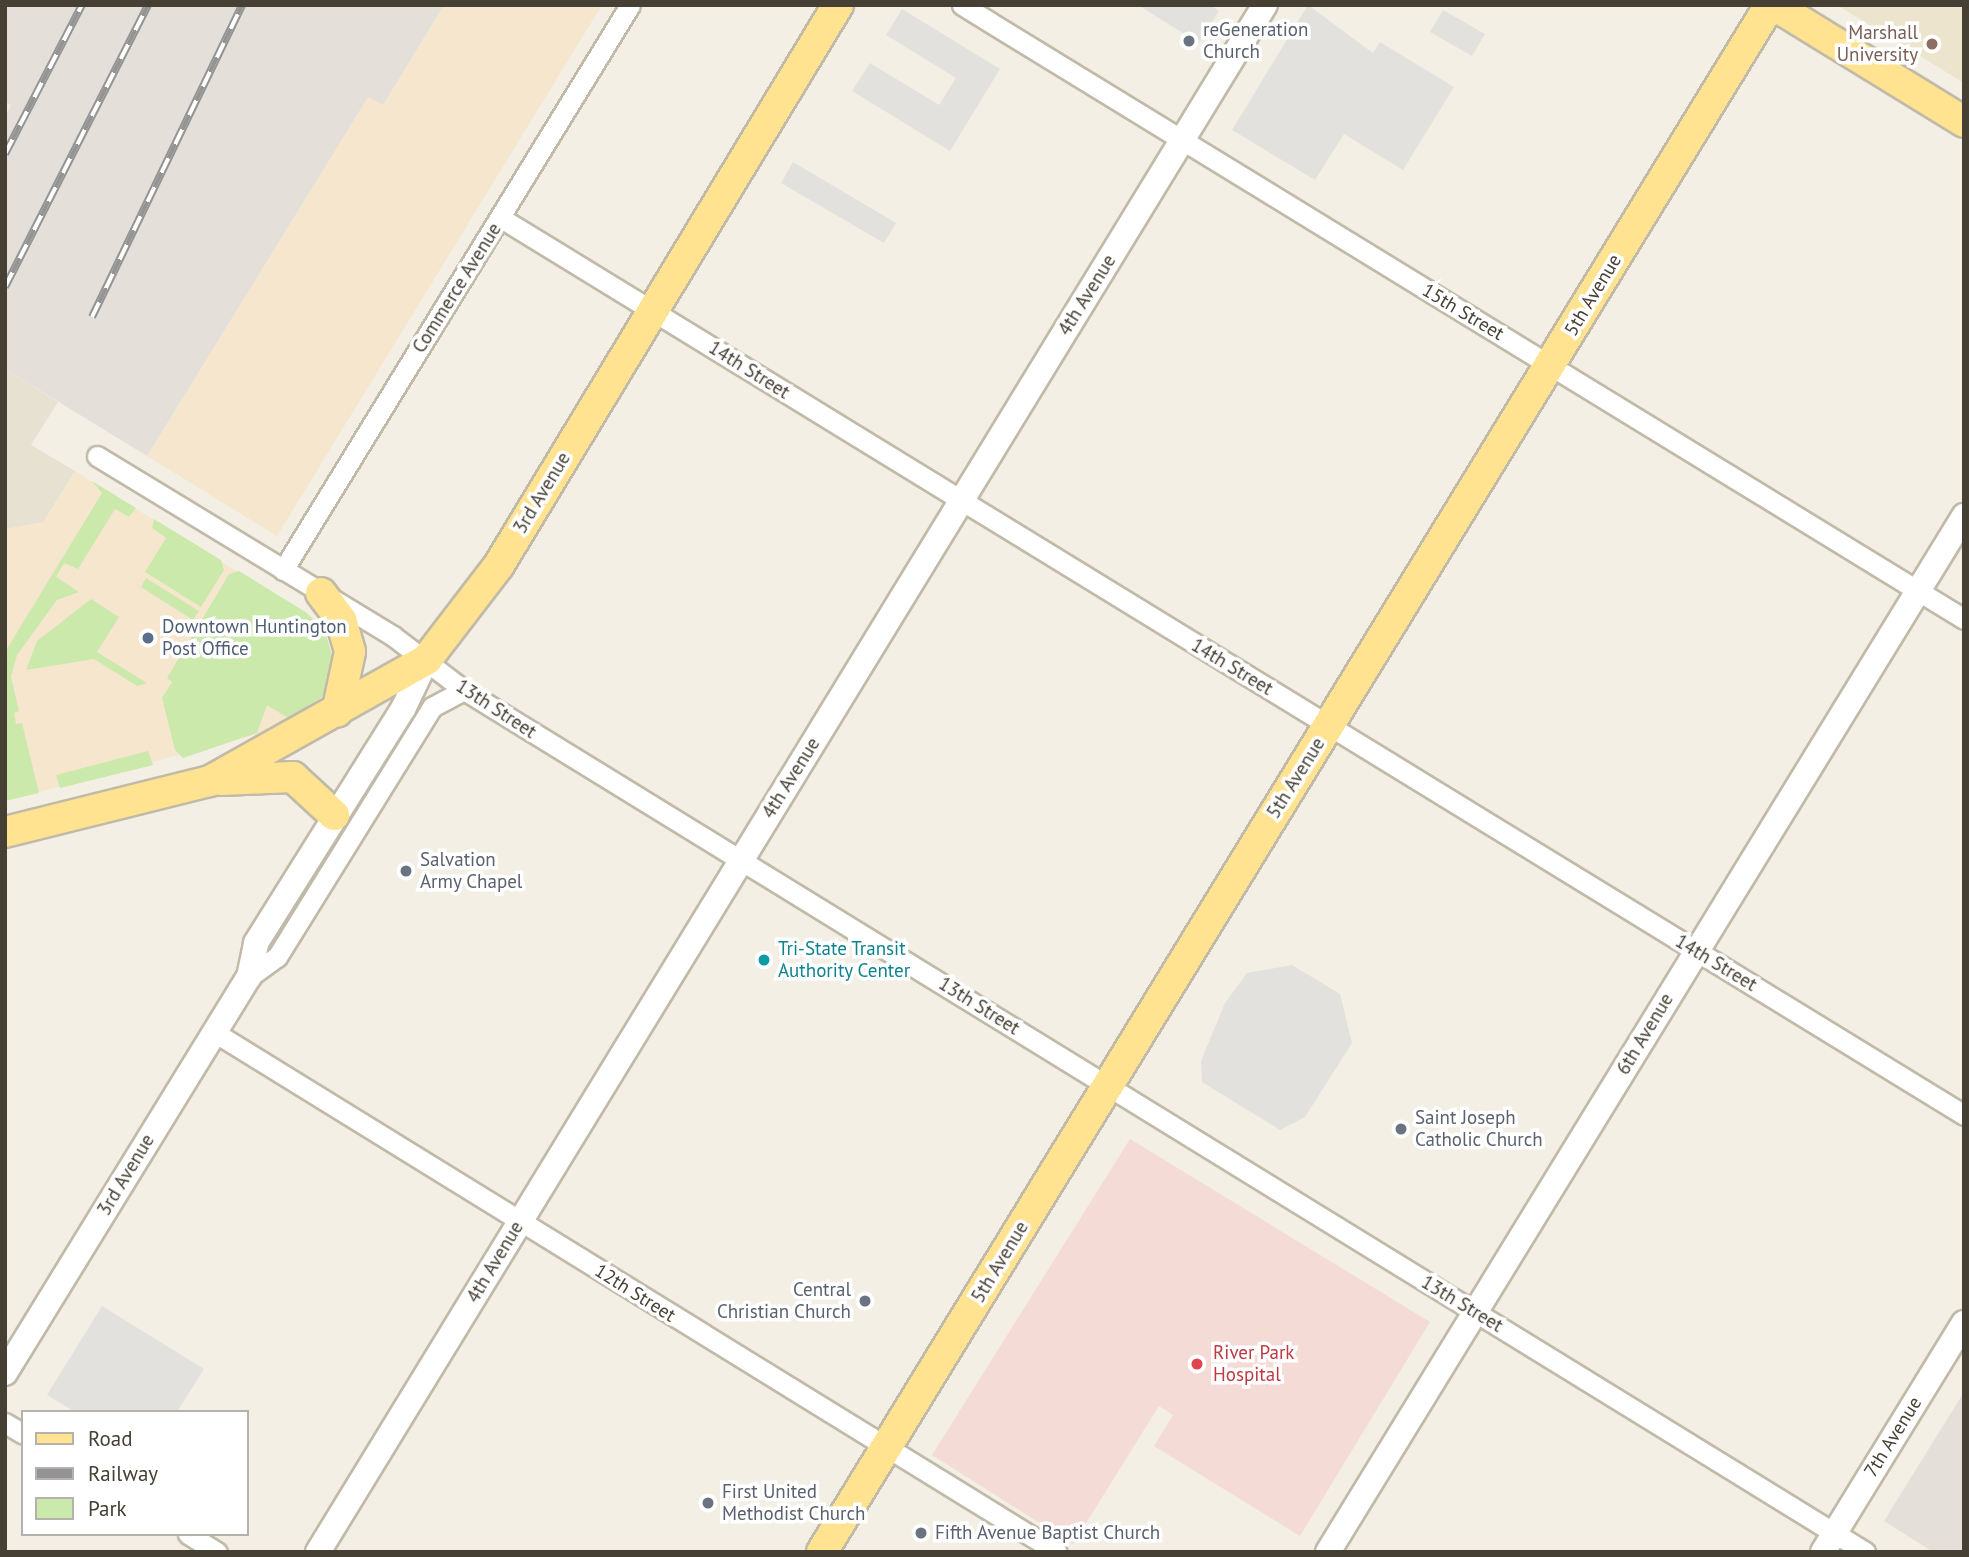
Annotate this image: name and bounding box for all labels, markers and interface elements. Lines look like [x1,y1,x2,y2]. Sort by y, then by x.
place label: reGeneration Church [1203,19,1308,63]
place label: Marshall University [1837,22,1918,66]
marker: reGeneration Church [1181,33,1197,49]
marker: Marshall University [1924,36,1940,52]
street label: Commerce Avenue [408,219,506,357]
street label: 4th Avenue [1053,250,1121,340]
street label: 5th Avenue [1560,250,1626,340]
street label: 15th Street [1418,279,1508,345]
street label: 14th Street [704,336,794,404]
street label: 3rd Avenue [509,448,575,538]
place label: Downtown Huntington Post Office [162,616,347,660]
marker: Downtown Huntington Post Office [140,630,156,646]
street label: 14th Street [1187,634,1277,700]
street label: 13th Street [452,675,540,743]
street label: 4th Avenue [757,733,825,823]
street label: 5th Avenue [1262,733,1330,823]
place label: Salvation Army Chapel [420,849,523,893]
marker: Salvation Army Chapel [398,863,414,879]
street label: 14th Street [1671,930,1761,996]
place label: Tri-State Transit Authority Center [778,938,911,982]
marker: Tri-State Transit Authority Center [756,952,772,968]
street label: 13th Street [934,972,1024,1040]
street label: 6th Avenue [1612,989,1678,1079]
place label: Saint Joseph Catholic Church [1415,1107,1543,1151]
marker: Saint Joseph Catholic Church [1393,1121,1409,1137]
street label: 3rd Avenue [93,1130,159,1220]
street label: 4th Avenue [462,1217,528,1307]
street label: 5th Avenue [967,1217,1033,1307]
street label: 12th Street [590,1259,680,1327]
street label: 13th Street [1417,1271,1507,1337]
place label: Central Christian Church [717,1279,851,1323]
marker: Central Christian Church [857,1293,873,1309]
place label: River Park Hospital [1213,1342,1294,1386]
marker: River Park Hospital [1187,1354,1207,1374]
street label: 7th Avenue [1859,1392,1927,1482]
legend [21,1410,248,1536]
text: Road [88,1425,132,1452]
text: Railway [88,1460,158,1487]
place label: First United Methodist Church [722,1481,865,1525]
text: Park [88,1495,127,1522]
marker: First United Methodist Church [700,1495,716,1511]
place label: Fifth Avenue Baptist Church [935,1522,1161,1544]
marker: Fifth Avenue Baptist Church [913,1525,929,1541]

